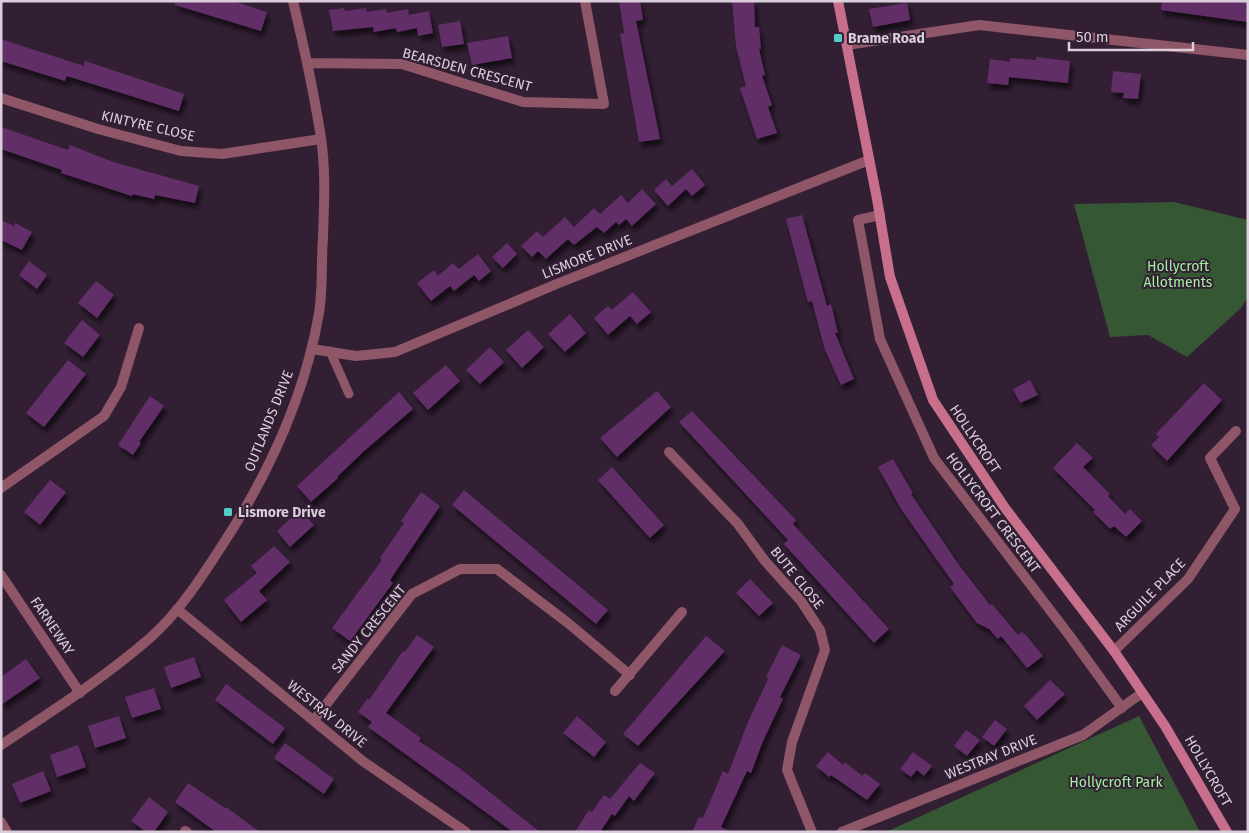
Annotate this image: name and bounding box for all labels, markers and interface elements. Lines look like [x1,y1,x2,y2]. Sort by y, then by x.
scale bar [1069,20,1193,52]
text: 50 m [1076,28,1109,46]
place label: Brame Road [848,30,925,47]
marker: Brame Road [832,32,844,44]
street label: BEARSDEN CRESCENT [400,45,534,96]
street label: KINTYRE CLOSE [100,107,196,145]
street label: LISMORE DRIVE [539,231,635,283]
park label: Hollycroft Allotments [1144,258,1213,291]
street label: OUTLANDS DRIVE [241,368,297,474]
street label: HOLLYCROFT [946,401,1005,477]
street label: HOLLYCROFT CRESCENT [942,449,1044,577]
place label: Lismore Drive [238,504,326,521]
marker: Lismore Drive [222,506,234,518]
street label: BUTE CLOSE [767,543,827,613]
street label: ARGUILE PLACE [1111,555,1189,635]
street label: SANDY CRESCENT [328,581,410,677]
street label: FARNEWAY [26,594,78,658]
street label: WESTRAY DRIVE [284,677,370,751]
street label: WESTRAY DRIVE [943,731,1039,783]
street label: HOLLYCROFT [1181,732,1236,810]
park label: Hollycroft Park [1069,774,1164,791]

